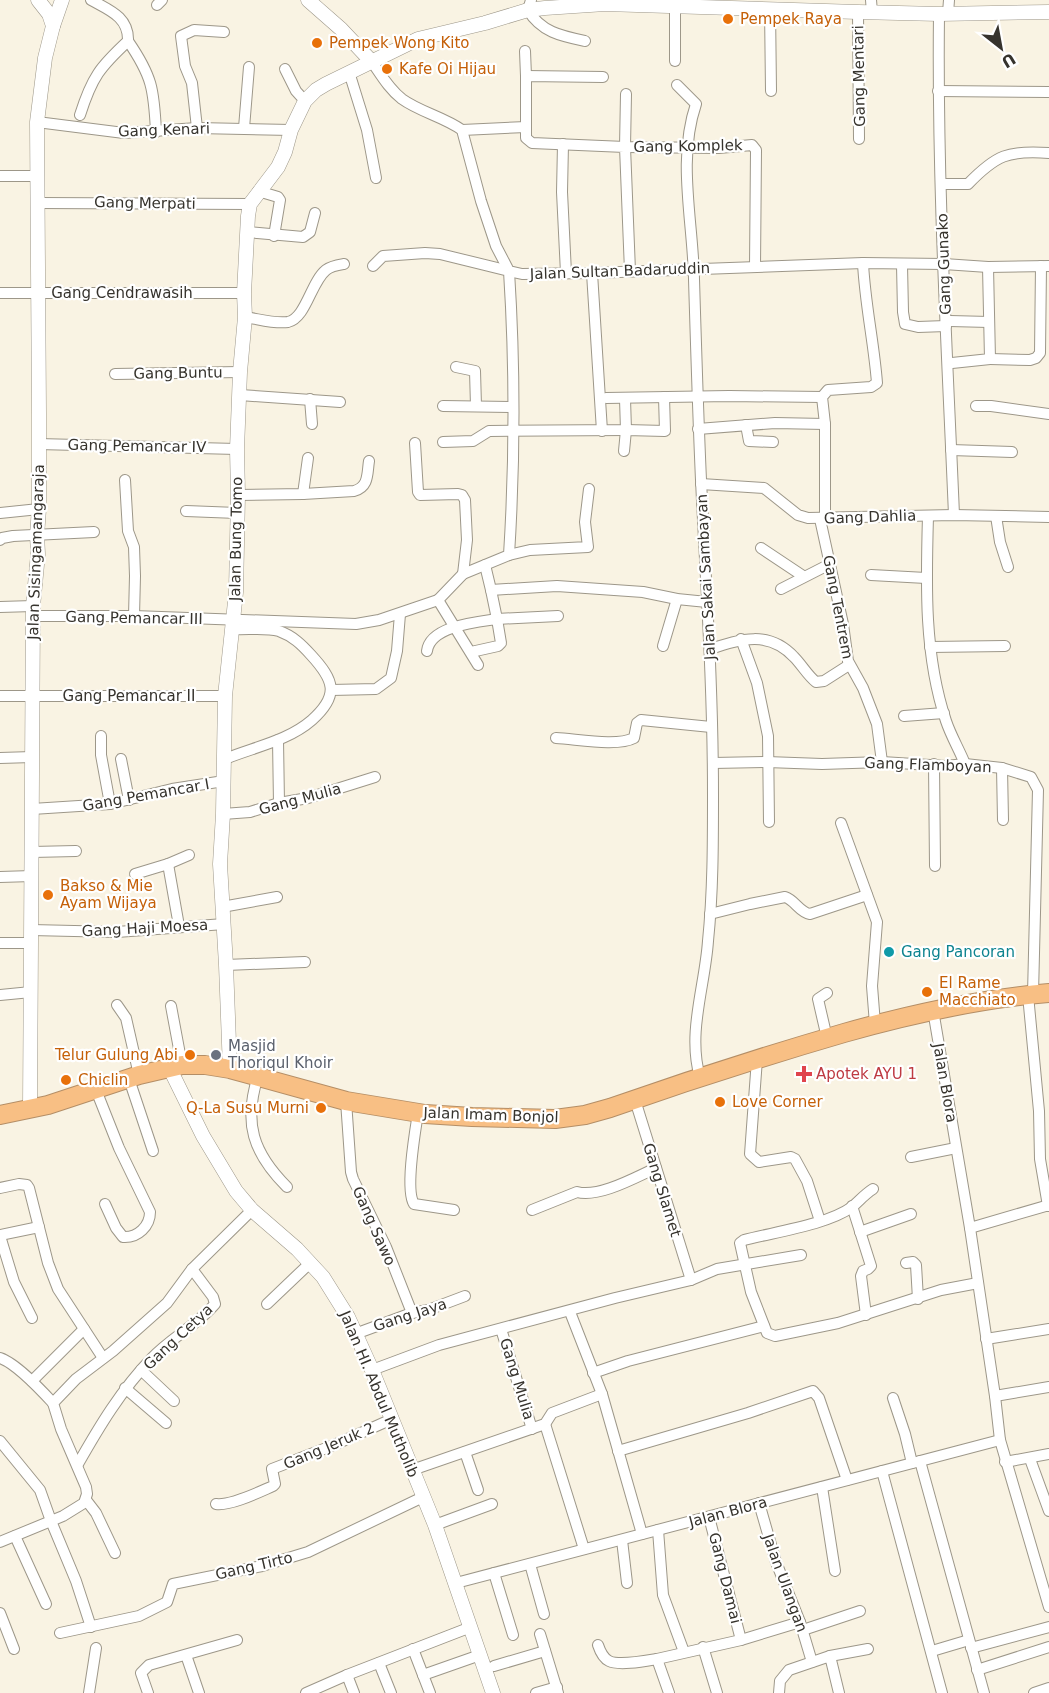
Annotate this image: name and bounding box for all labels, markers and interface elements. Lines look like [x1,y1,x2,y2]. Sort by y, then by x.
place label: Pempek Raya [740,10,842,28]
marker: Pempek Raya [721,12,735,26]
north arrow [971,18,1031,78]
street label: Gang Mentari [849,25,869,127]
place label: Pempek Wong Kito [329,34,470,52]
marker: Pempek Wong Kito [310,36,324,50]
text: U [998,49,1019,72]
place label: Kafe Oi Hijau [399,60,496,78]
marker: Kafe Oi Hijau [380,62,394,76]
street label: Gang Kenari [118,119,210,141]
street label: Gang Komplek [633,136,743,156]
street label: Gang Merpati [94,193,196,213]
street label: Gang Gunako [933,213,955,315]
street label: Jalan Sultan Badaruddin [529,259,710,283]
street label: Gang Cendrawasih [51,284,193,302]
street label: Gang Buntu [133,363,223,383]
street label: Gang Pemancar IV [67,436,207,456]
street label: Jalan Sisingamangaraja [24,464,48,641]
street label: Jalan Bung Tomo [226,477,246,602]
street label: Jalan Sakai Sambayan [693,494,719,661]
street label: Gang Dahlia [824,506,916,528]
street label: Gang Tentrem [819,553,857,661]
street label: Gang Pemancar III [65,608,203,628]
street label: Gang Pemancar II [63,687,195,705]
street label: Gang Flamboyan [864,754,992,776]
street label: Gang Pemancar I [81,775,211,815]
street label: Gang Mulia [257,779,343,819]
place label: Bakso & Mie Ayam Wijaya [60,877,157,912]
marker: Bakso & Mie Ayam Wijaya [41,888,55,902]
street label: Gang Haji Moesa [81,916,209,940]
place label: Gang Pancoran [901,943,1015,961]
marker: Gang Pancoran [882,945,896,959]
place label: El Rame Macchiato [939,974,1016,1009]
marker: El Rame Macchiato [920,985,934,999]
place label: Masjid Thoriqul Khoir [227,1037,334,1072]
street label: Jalan Blora [929,1041,961,1124]
place label: Telur Gulung Abi [54,1046,178,1064]
marker: Telur Gulung Abi [183,1048,197,1062]
marker: Masjid Thoriqul Khoir [209,1048,223,1062]
place label: Apotek AYU 1 [816,1065,917,1083]
marker: Apotek AYU 1 [797,1067,811,1081]
place label: Chiclin [78,1071,128,1089]
marker: Chiclin [59,1073,73,1087]
place label: Love Corner [732,1093,823,1111]
marker: Love Corner [713,1095,727,1109]
place label: Q-La Susu Murni [186,1099,309,1117]
marker: Q-La Susu Murni [314,1101,328,1115]
street label: Jalan Imam Bonjol [422,1104,559,1126]
street label: Gang Slamet [639,1141,685,1239]
street label: Gang Sawo [349,1184,399,1268]
street label: Gang Jaya [371,1295,449,1335]
street label: Gang Cetya [140,1300,216,1374]
street label: Jalan HI. Abdul Mutholib [335,1307,422,1480]
street label: Gang Mulia [496,1336,538,1422]
street label: Gang Jeruk 2 [281,1419,377,1473]
street label: Jalan Blora [686,1493,769,1531]
street label: Jalan Ulangan [759,1530,811,1635]
street label: Gang Damai [705,1531,745,1625]
street label: Gang Tirto [214,1548,294,1584]

